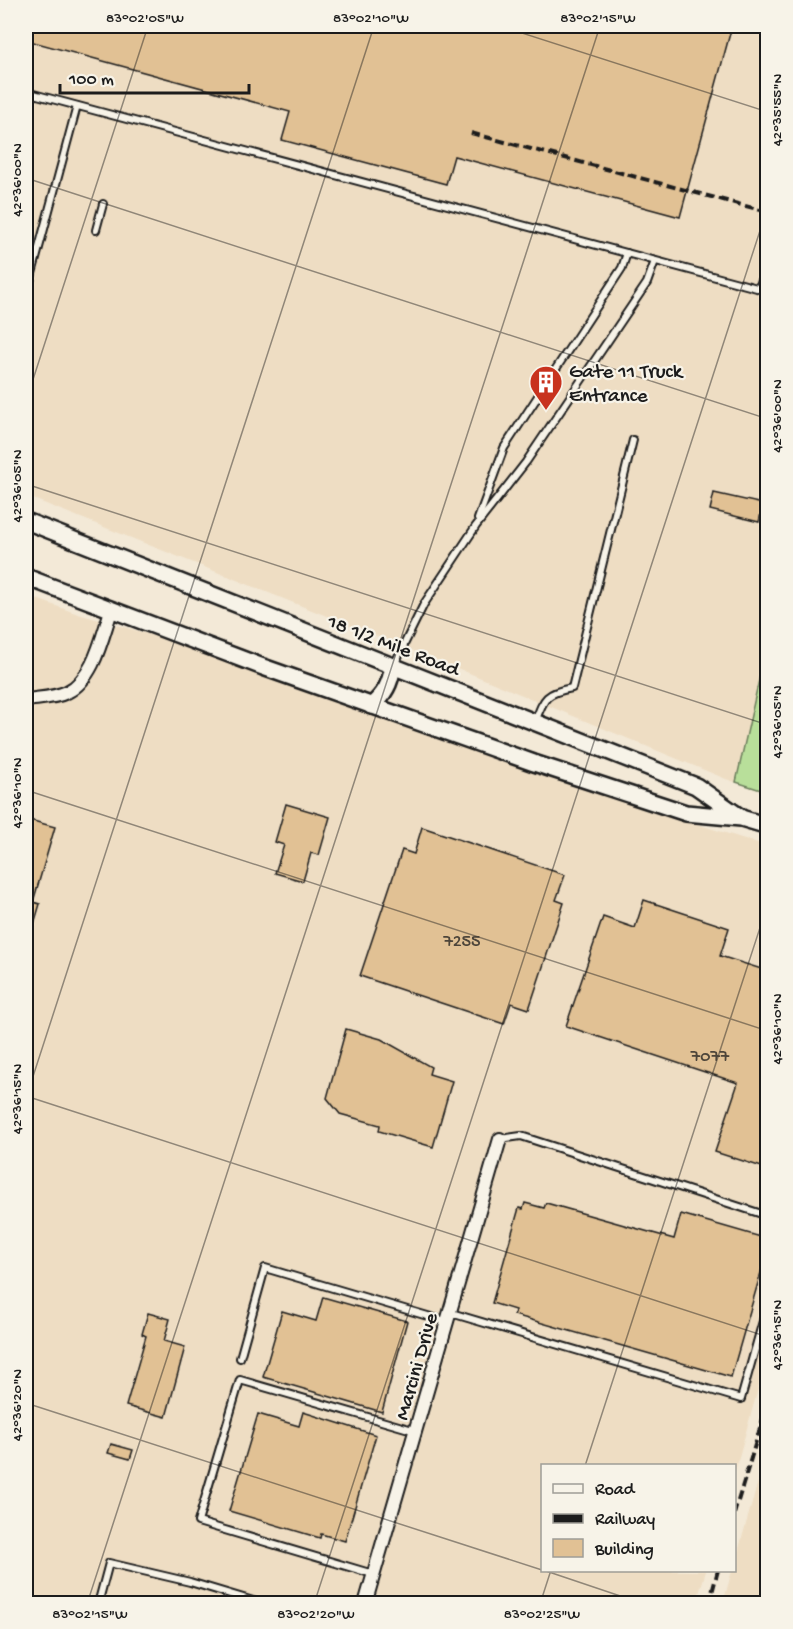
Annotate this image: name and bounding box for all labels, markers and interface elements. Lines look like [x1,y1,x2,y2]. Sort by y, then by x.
text: 83°02'05"W [106,10,184,28]
text: 83°02'10"W [333,10,409,28]
text: 83°02'15"W [560,10,636,28]
scale bar [60,57,249,95]
text: 100 m [68,70,114,91]
text: 42°35'55"N [769,74,787,146]
text: 42°36'00"N [9,143,27,217]
place label: Gate 11 Truck Entrance [569,361,685,410]
building icon: Gate 11 Truck Entrance [528,364,564,411]
text: 42°36'00"N [769,379,787,453]
text: 42°36'05"N [9,449,27,522]
street label: 18 1/2 Mile Road [322,610,464,684]
text: 42°36'05"N [769,685,787,758]
text: 42°36'10"N [9,757,27,829]
house number: 7255 [442,932,481,953]
text: 42°36'10"N [769,993,787,1065]
house number: 7077 [690,1047,730,1068]
text: 42°36'15"N [9,1064,27,1134]
text: 42°36'15"N [769,1300,787,1370]
street label: Marcini Drive [391,1309,446,1424]
text: 42°36'20"N [9,1369,27,1441]
legend [541,1464,736,1572]
text: Road [595,1480,636,1501]
text: Railway [595,1510,655,1531]
text: Building [594,1540,654,1561]
text: 83°02'15"W [52,1606,128,1624]
text: 83°02'20"W [277,1606,355,1624]
text: 83°02'25"W [504,1606,581,1624]

